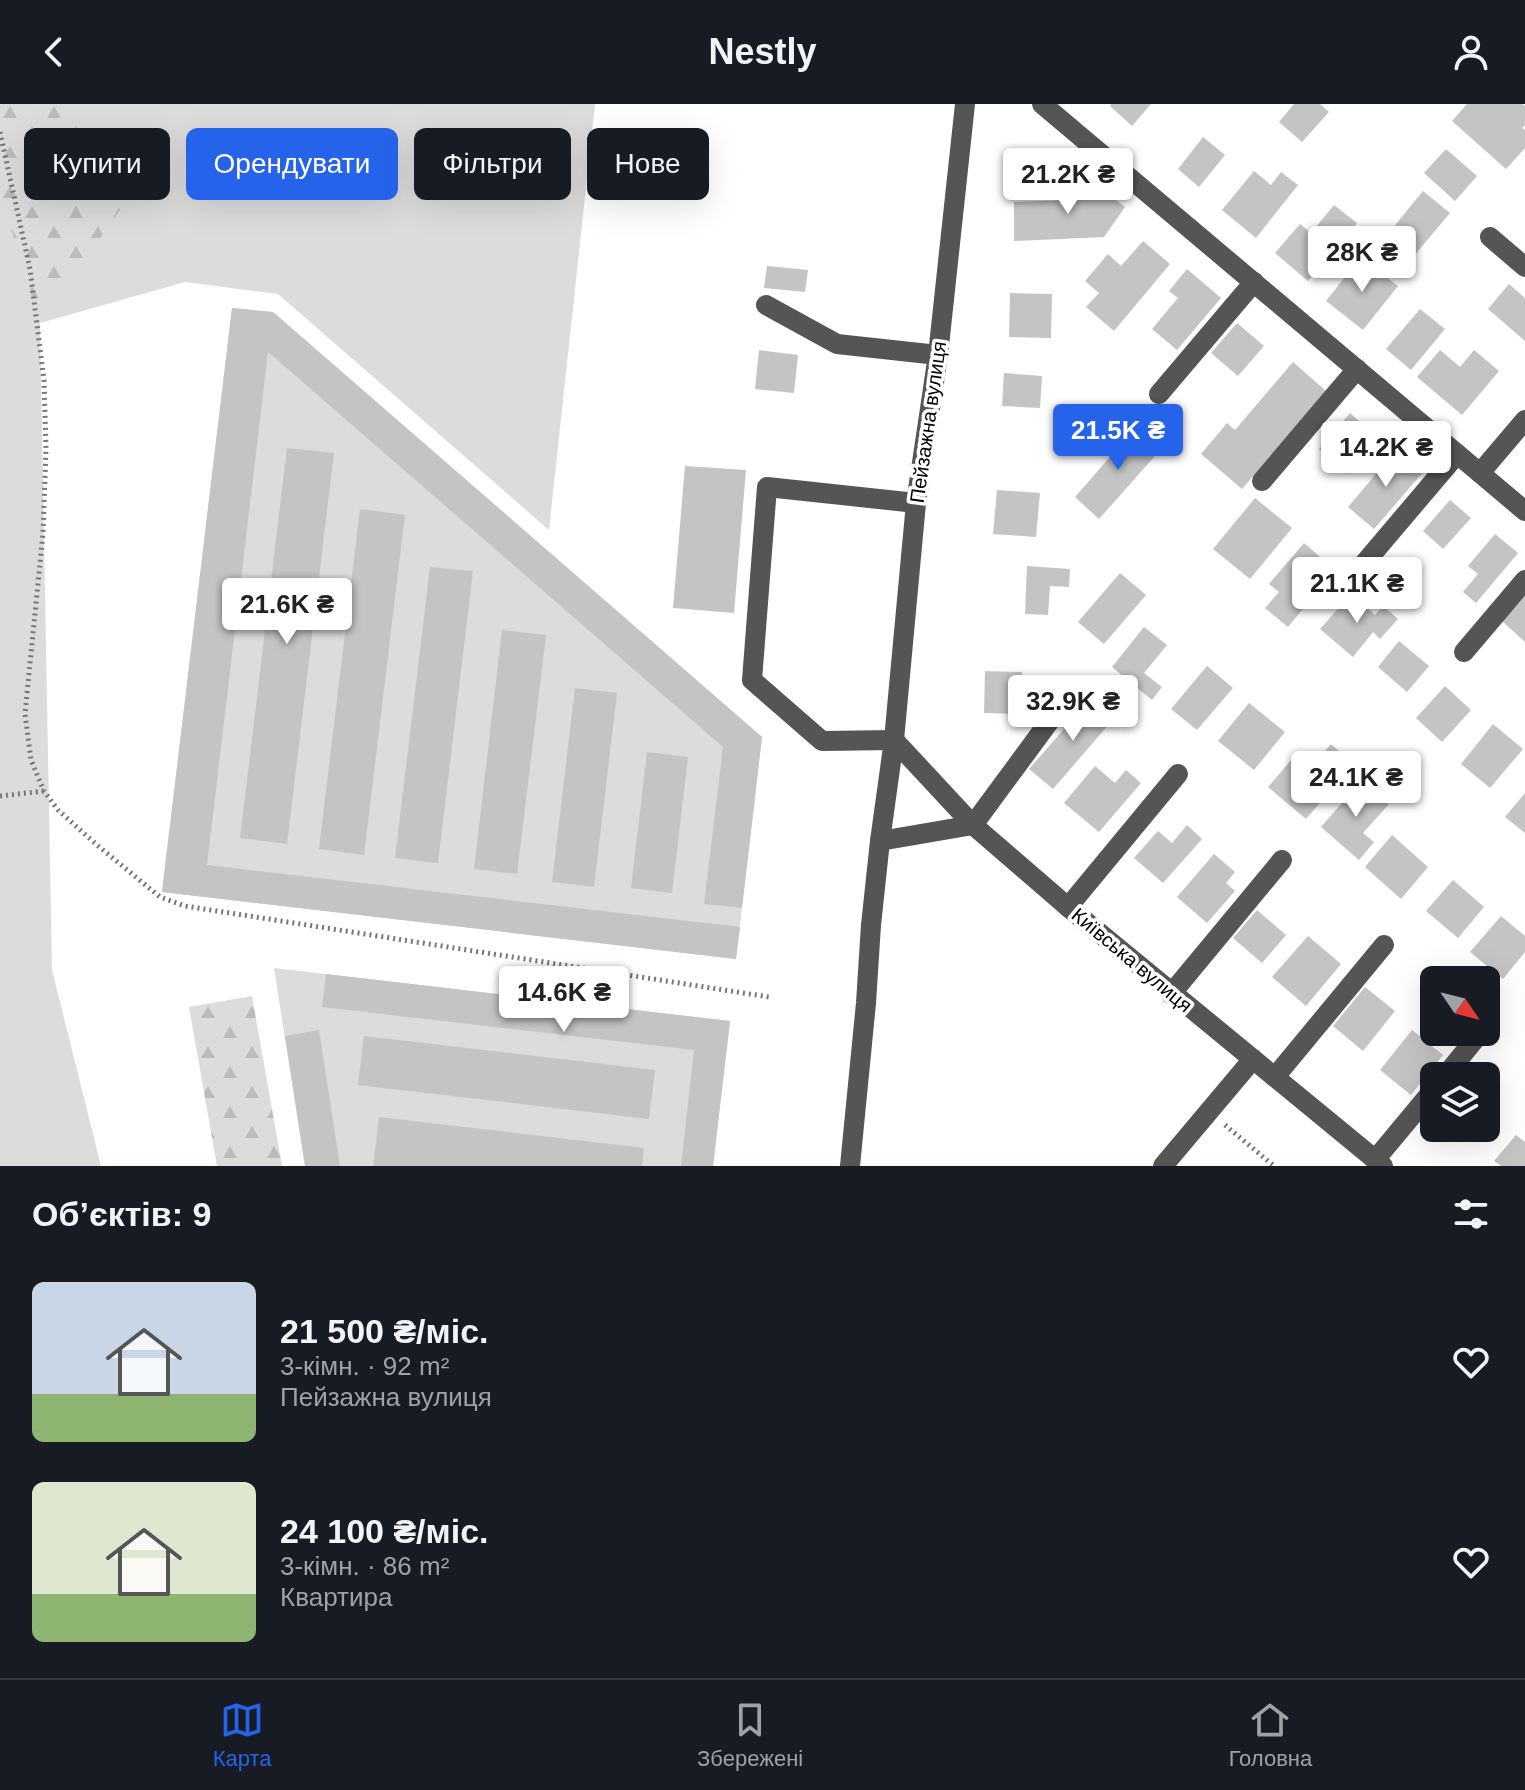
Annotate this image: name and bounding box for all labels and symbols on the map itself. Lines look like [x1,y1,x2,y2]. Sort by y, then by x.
pin: 21.2K ₴ [994,148,1142,216]
pin: 28K ₴ [1306,226,1418,294]
street label: Пейзажна вулиця [906,340,950,504]
pin: 21.5K ₴ [1044,404,1192,472]
pin: 14.2K ₴ [1312,421,1460,489]
pin: 21.1K ₴ [1283,557,1431,625]
pin: 21.6K ₴ [213,578,361,646]
pin: 32.9K ₴ [999,675,1147,743]
pin: 24.1K ₴ [1282,751,1430,819]
street label: Київська вулиця [1067,903,1197,1017]
pin: 14.6K ₴ [490,966,638,1034]
north arrow [1420,966,1500,1046]

